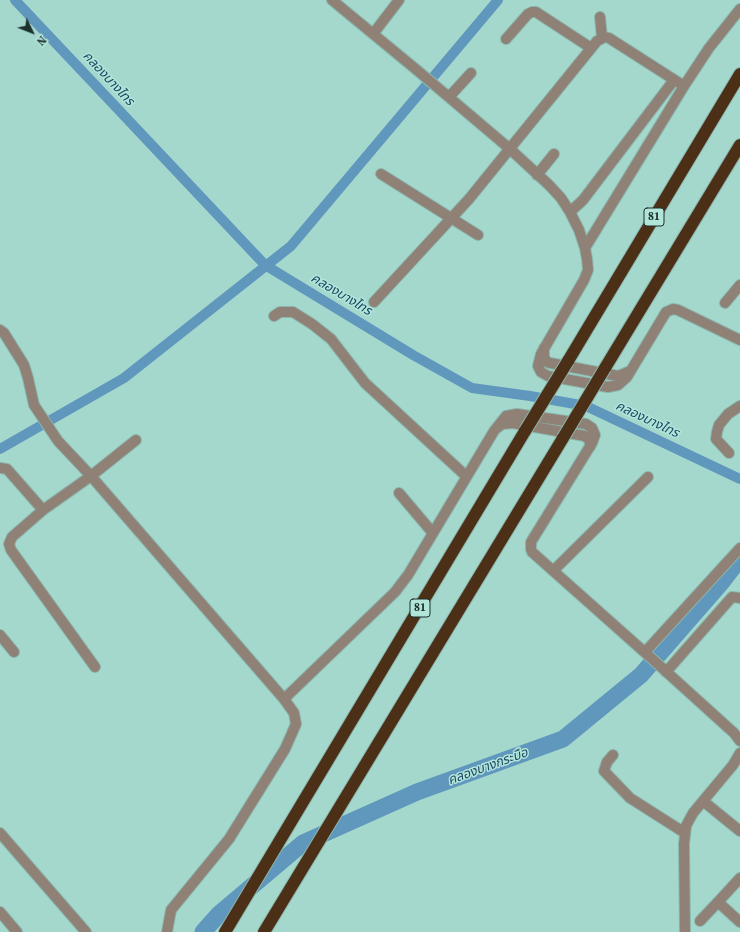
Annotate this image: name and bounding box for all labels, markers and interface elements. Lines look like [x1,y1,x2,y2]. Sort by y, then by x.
north arrow [12,12,52,52]
text: N [33,32,49,49]
water label: คลองบางไทร [79,49,137,109]
road number: 81 [644,208,664,226]
water label: คลองบางไทร [308,271,374,319]
water label: คลองบางไทร [613,399,681,441]
road number: 81 [410,599,430,617]
water label: คลองบางกระบือ [446,745,530,789]

